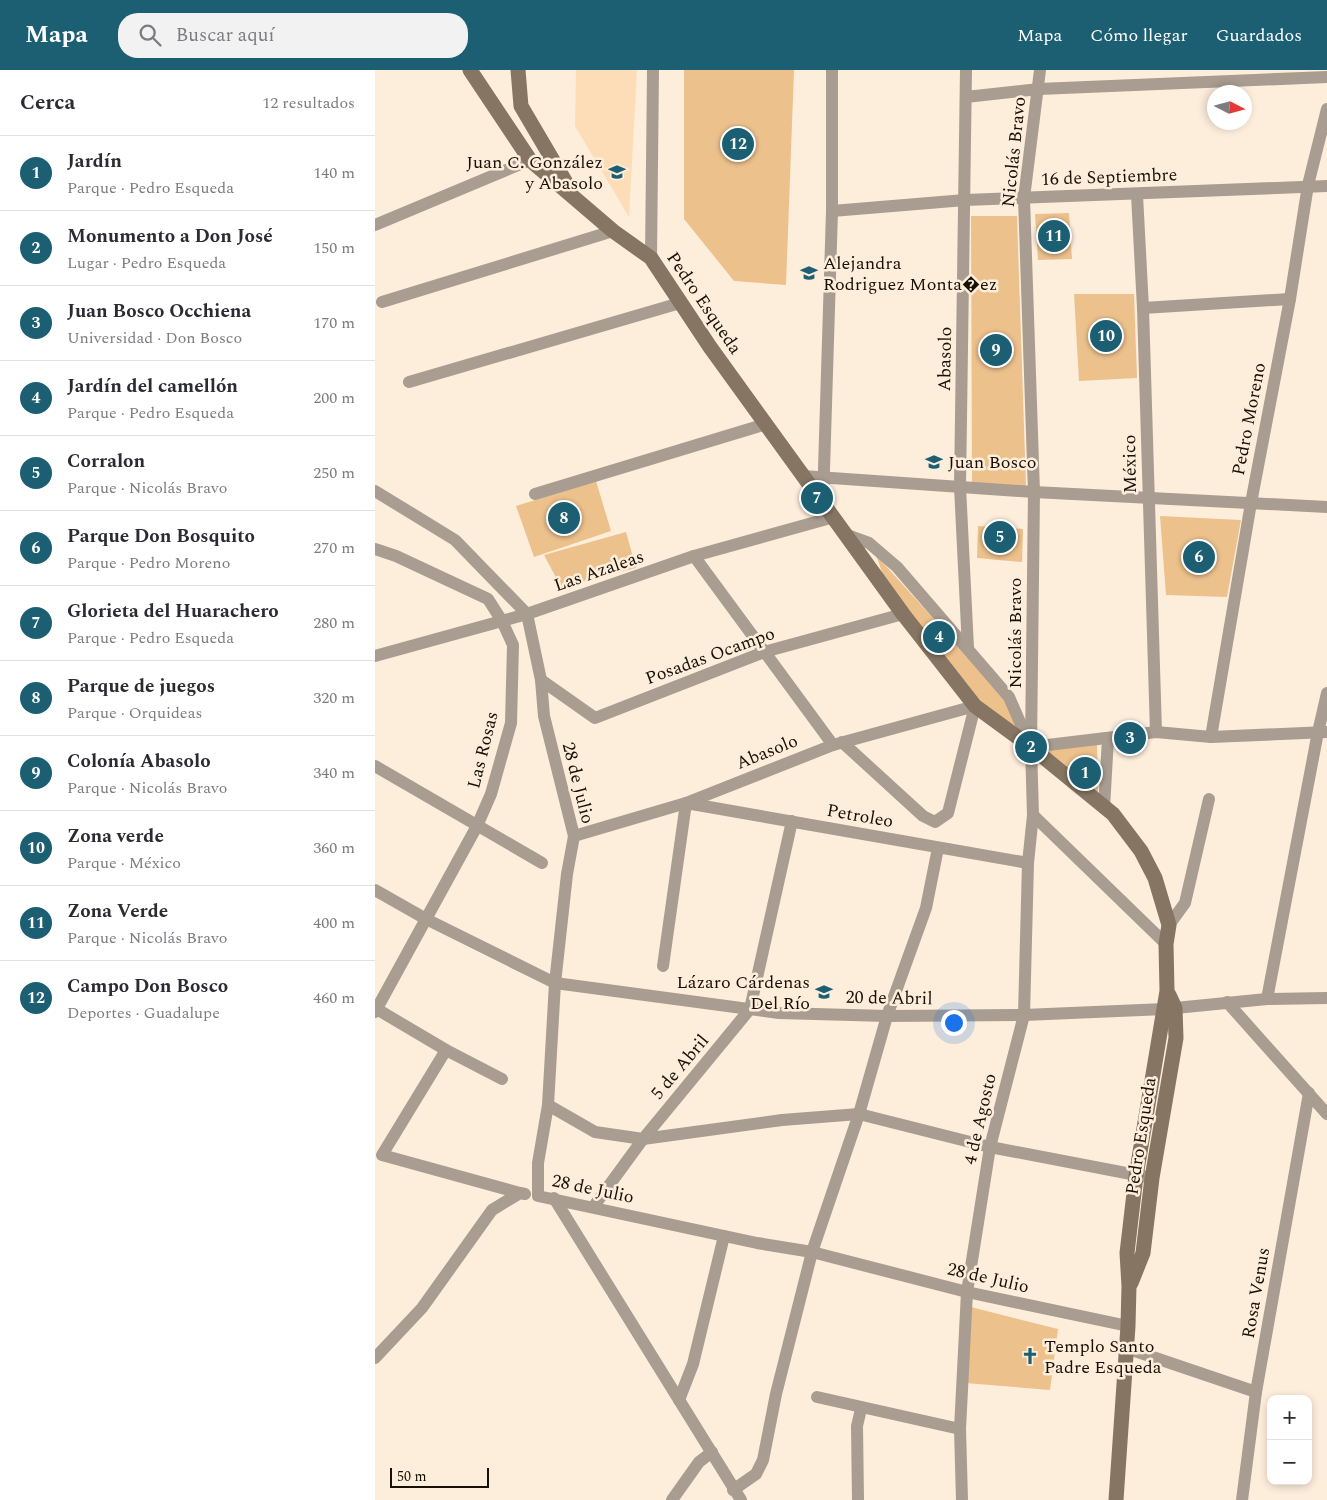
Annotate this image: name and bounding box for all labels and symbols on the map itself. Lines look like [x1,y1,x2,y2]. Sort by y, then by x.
north arrow [1207,85,1252,130]
street label: Nicolás Bravo [995,95,1033,209]
pin: 12 [722,125,754,163]
place label: Juan C. González y Abasolo [466,149,603,197]
street label: 16 de Septiembre [1040,161,1178,193]
school or university icon: Juan C. González y Abasolo [607,162,627,182]
pin: 11 [1038,217,1070,255]
street label: Pedro Esqueda [660,246,748,360]
place label: Alejandra Rodriguez Monta�ez [823,250,997,298]
school or university icon: Alejandra Rodriguez Monta�ez [799,263,819,283]
pin: 10 [1090,317,1122,355]
street label: Abasolo [931,326,959,392]
pin: 9 [980,331,1012,369]
street label: Pedro Moreno [1225,360,1273,478]
street label: México [1116,434,1144,494]
place label: Juan Bosco [948,449,1037,476]
school or university icon: Juan Bosco [924,452,944,472]
pin: 7 [801,479,833,517]
pin: 8 [548,499,580,537]
pin: 5 [984,518,1016,556]
pin: 6 [1183,538,1215,576]
street label: Las Azaleas [550,543,648,599]
street label: Nicolás Bravo [1002,577,1029,689]
pin: 4 [923,618,955,656]
street label: Posadas Ocampo [641,620,779,692]
street label: Las Rosas [460,709,506,791]
pin: 3 [1114,719,1146,757]
street label: Abasolo [732,727,802,777]
pin: 2 [1015,728,1047,766]
street label: 28 de Julio [555,739,601,827]
pin: 1 [1069,754,1101,792]
street label: Petroleo [825,797,895,835]
place label: Lázaro Cárdenas Del Río [676,969,810,1017]
school or university icon: Lázaro Cárdenas Del Río [814,982,834,1002]
street label: 20 de Abril [845,984,933,1012]
your location [941,1010,967,1036]
street label: 5 de Abril [645,1028,715,1106]
street label: 4 de Agosto [956,1071,1004,1167]
street label: Pedro Esqueda [1118,1075,1164,1197]
street label: 28 de Julio [549,1167,637,1211]
street label: Rosa Venus [1235,1245,1277,1341]
street label: 28 de Julio [944,1255,1032,1301]
place label: Templo Santo Padre Esqueda [1044,1333,1162,1381]
church icon: Templo Santo Padre Esqueda [1020,1346,1040,1366]
scale bar [390,1465,489,1488]

